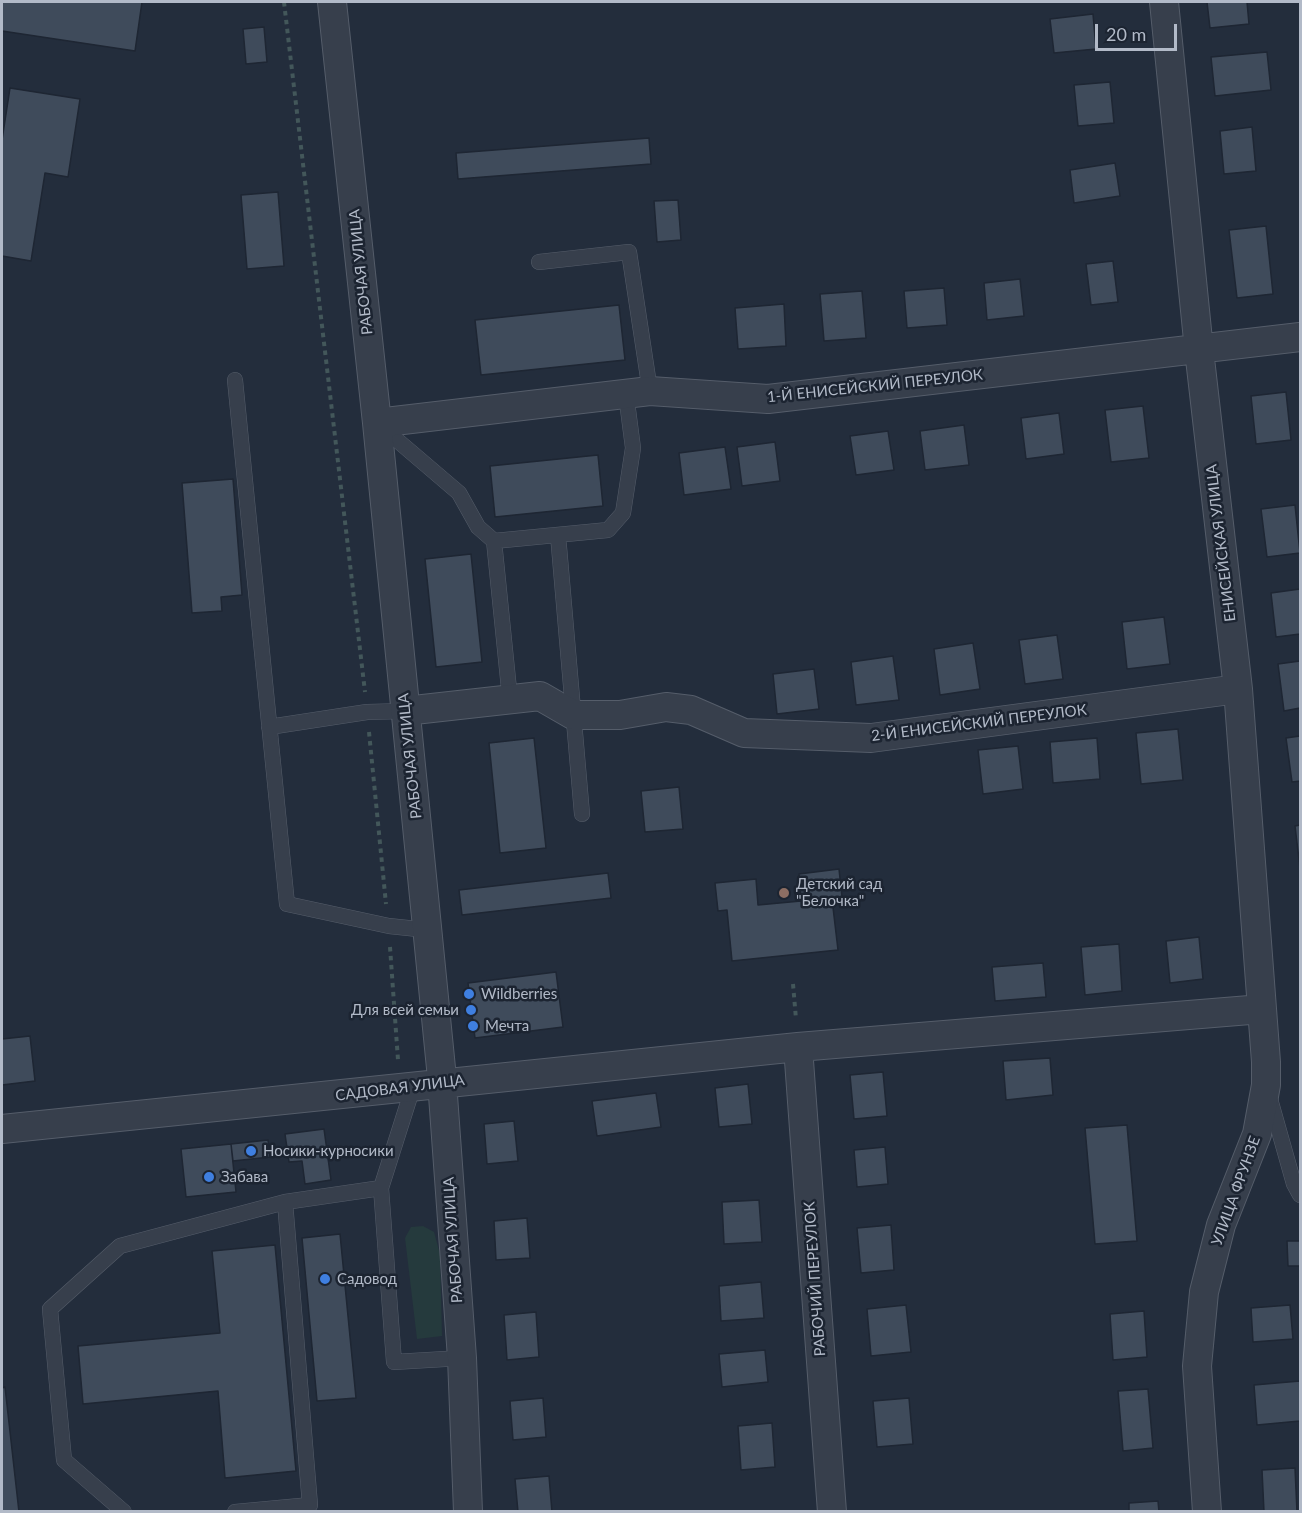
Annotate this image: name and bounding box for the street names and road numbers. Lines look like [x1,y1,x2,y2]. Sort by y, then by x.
street label: РАБОЧАЯ УЛИЦА [345,208,377,336]
street label: 1-Й ЕНИСЕЙСКИЙ ПЕРЕУЛОК [766,366,984,406]
street label: ЕНИСЕЙСКАЯ УЛИЦА [1202,463,1240,623]
street label: РАБОЧАЯ УЛИЦА [394,692,426,820]
street label: 2-Й ЕНИСЕЙСКИЙ ПЕРЕУЛОК [870,701,1088,745]
street label: САДОВАЯ УЛИЦА [334,1071,466,1105]
street label: УЛИЦА ФРУНЗЕ [1208,1134,1264,1248]
street label: РАБОЧАЯ УЛИЦА [440,1176,466,1304]
street label: РАБОЧИЙ ПЕРЕУЛОК [801,1201,829,1357]

